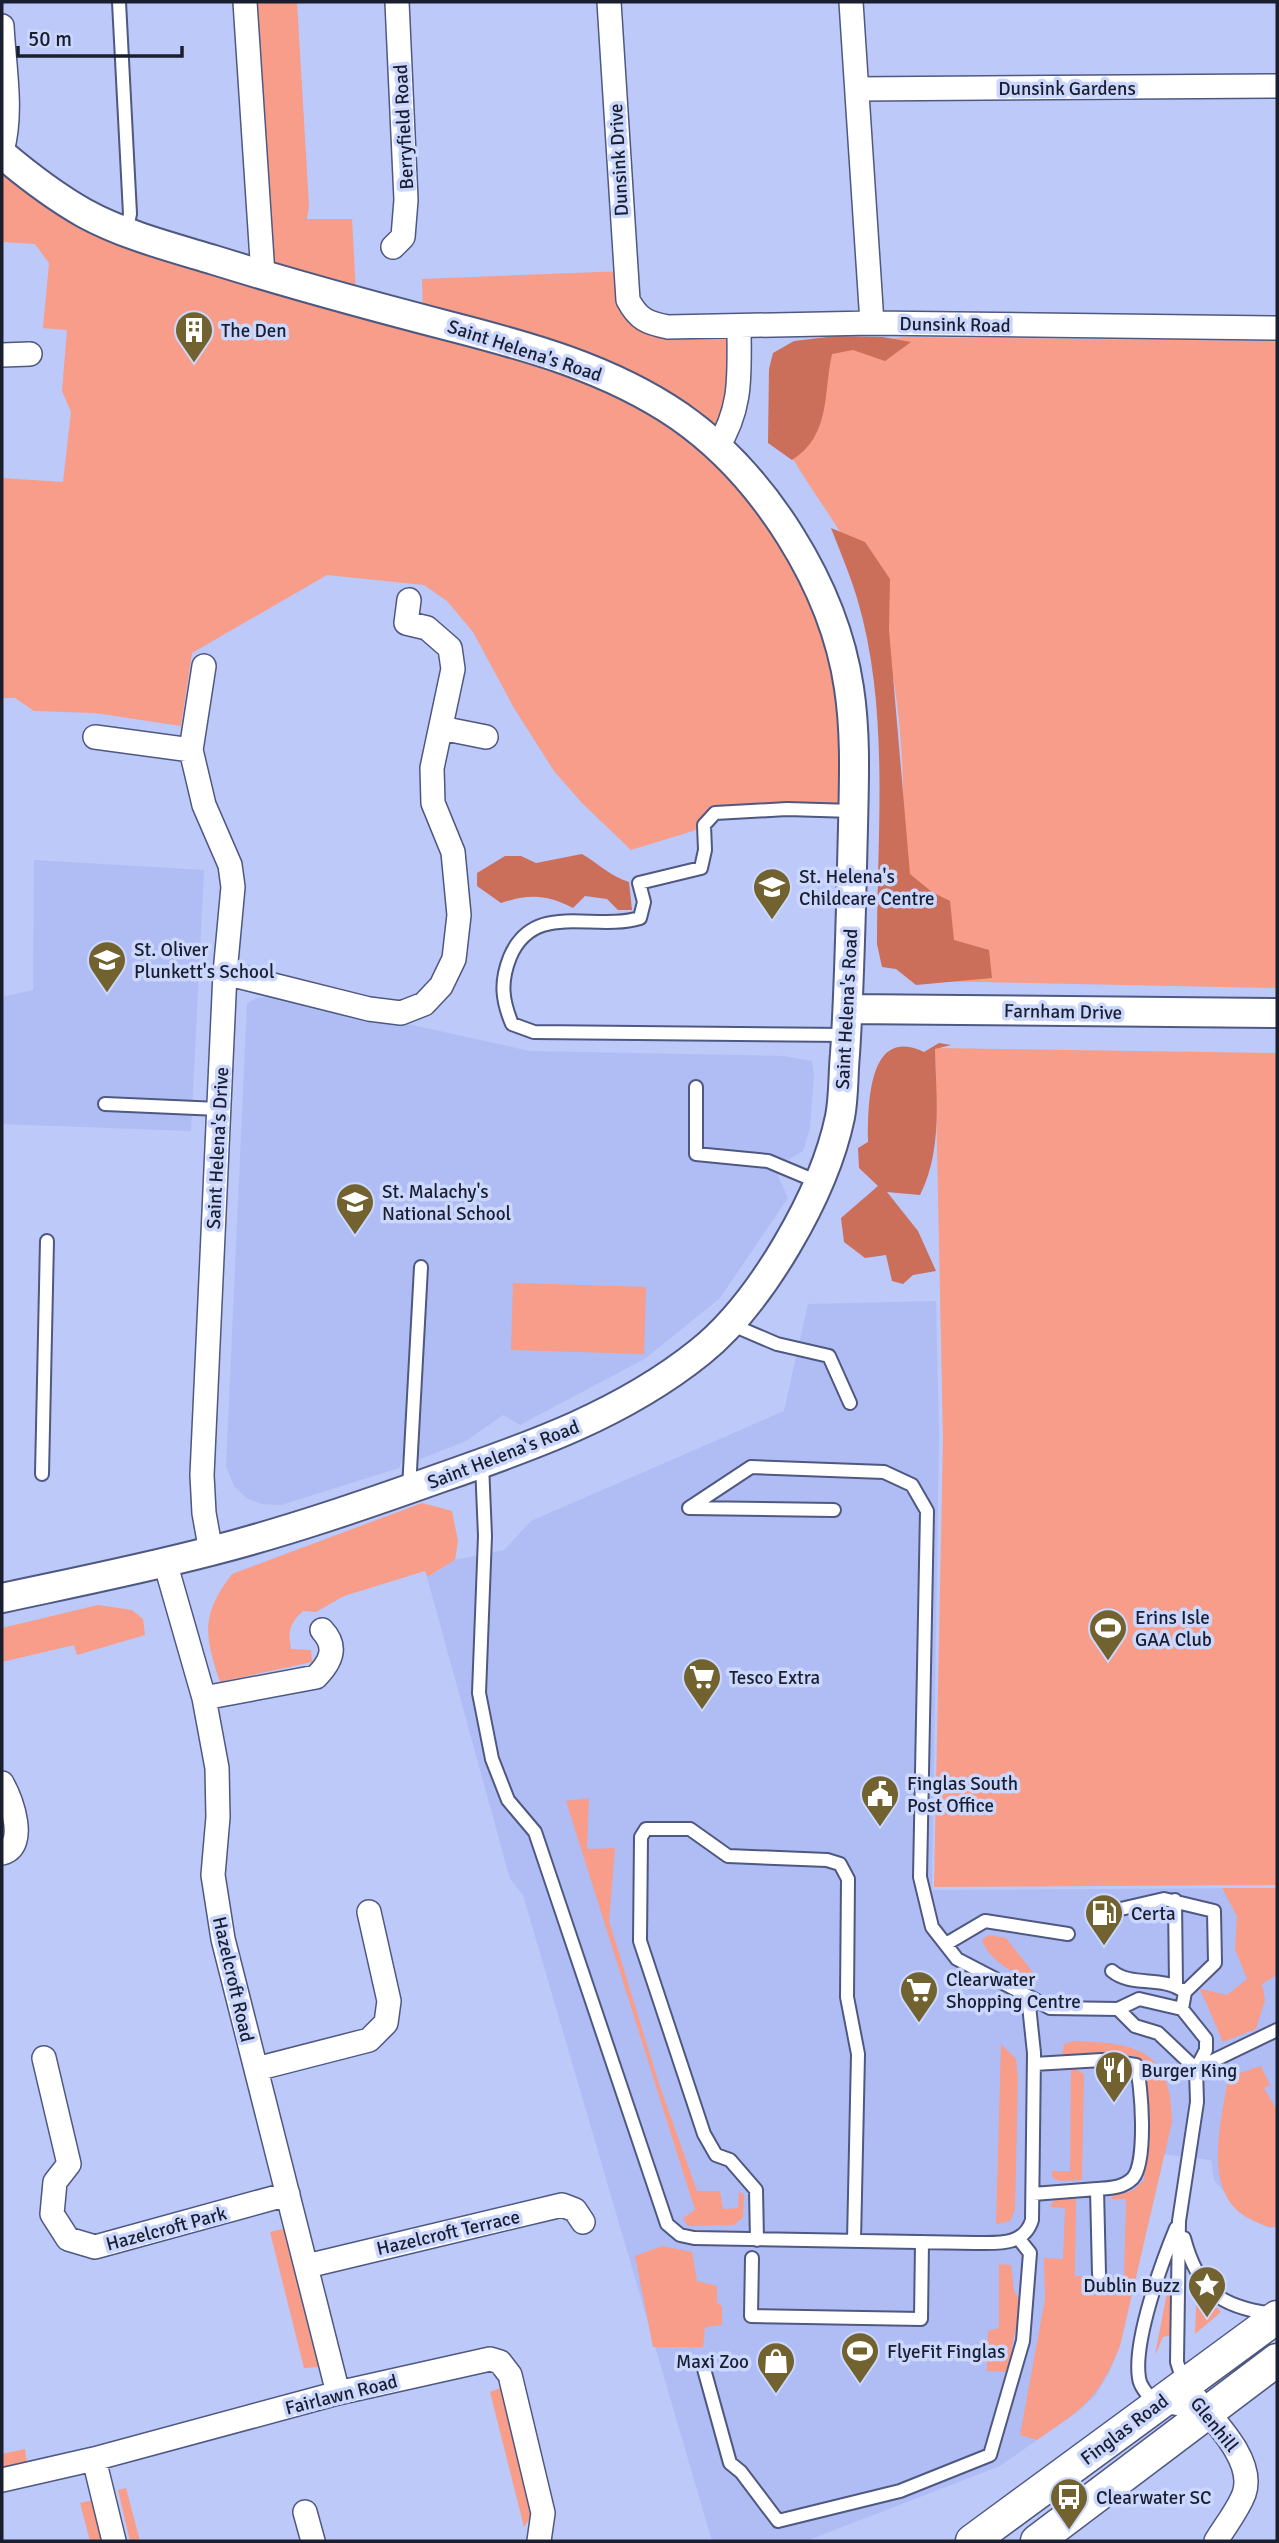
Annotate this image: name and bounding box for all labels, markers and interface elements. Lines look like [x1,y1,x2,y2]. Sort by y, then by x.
scale bar [18,14,182,58]
text: 50 m [28,26,72,52]
street label: Berryfield Road [389,64,419,190]
street label: Dunsink Gardens [998,77,1136,101]
street label: Dunsink Drive [604,103,634,217]
building icon: The Den [173,309,215,364]
street label: Dunsink Road [899,312,1011,338]
street label: Saint Helena's Road [444,315,605,387]
place label: The Den [221,319,287,343]
place label: St. Helena's Childcare Centre [799,865,934,911]
school or university icon: St. Helena's Childcare Centre [751,866,793,921]
street label: Saint Helena's Road [831,928,863,1090]
place label: St. Oliver Plunkett's School [134,938,274,984]
school or university icon: St. Oliver Plunkett's School [86,939,128,994]
street label: Farnham Drive [1004,999,1122,1025]
street label: Saint Helena's Drive [202,1066,234,1230]
place label: St. Malachy's National School [382,1180,511,1226]
school or university icon: St. Malachy's National School [334,1181,376,1236]
street label: Saint Helena's Road [424,1415,583,1495]
place label: Erins Isle GAA Club [1135,1606,1212,1652]
sports icon: Erins Isle GAA Club [1087,1607,1129,1662]
supermarket icon: Tesco Extra [681,1656,723,1711]
place label: Tesco Extra [729,1666,820,1690]
place label: Finglas South Post Office [907,1772,1018,1818]
public building icon: Finglas South Post Office [859,1773,901,1828]
fuel station icon: Certa [1083,1892,1125,1947]
place label: Certa [1131,1902,1176,1926]
street label: Hazelcroft Road [207,1914,259,2044]
place label: Clearwater Shopping Centre [946,1968,1081,2014]
supermarket icon: Clearwater Shopping Centre [898,1969,940,2024]
restaurant icon: Burger King [1093,2049,1135,2104]
place label: Burger King [1141,2059,1237,2083]
street label: Hazelcroft Park [103,2201,230,2257]
street label: Hazelcroft Terrace [374,2205,522,2261]
place icon: Dublin Buzz [1186,2264,1228,2319]
place label: Dublin Buzz [1083,2274,1180,2298]
sports icon: FlyeFit Finglas [839,2330,881,2385]
shop icon: Maxi Zoo [755,2340,797,2395]
place label: FlyeFit Finglas [887,2340,1005,2364]
place label: Maxi Zoo [676,2350,749,2374]
street label: Fairlawn Road [283,2369,400,2421]
street label: Finglas Road [1076,2389,1173,2471]
street label: Glenhill [1185,2392,1244,2457]
bus stop icon: Clearwater SC [1048,2476,1090,2531]
place label: Clearwater SC [1096,2486,1211,2510]

